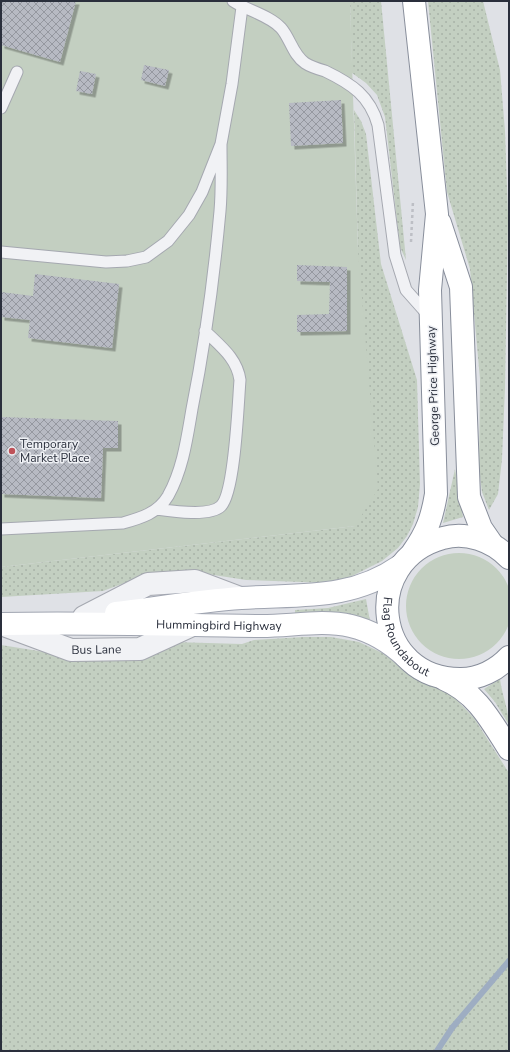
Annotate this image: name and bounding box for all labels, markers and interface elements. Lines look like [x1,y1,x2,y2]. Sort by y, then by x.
street label: George Price Highway [423,325,443,446]
place label: Temporary Market Place [20,436,90,466]
marker: Temporary Market Place [7,446,17,456]
street label: Flag Roundabout [379,596,433,681]
street label: Hummingbird Highway [156,616,283,634]
street label: Bus Lane [71,641,121,658]

